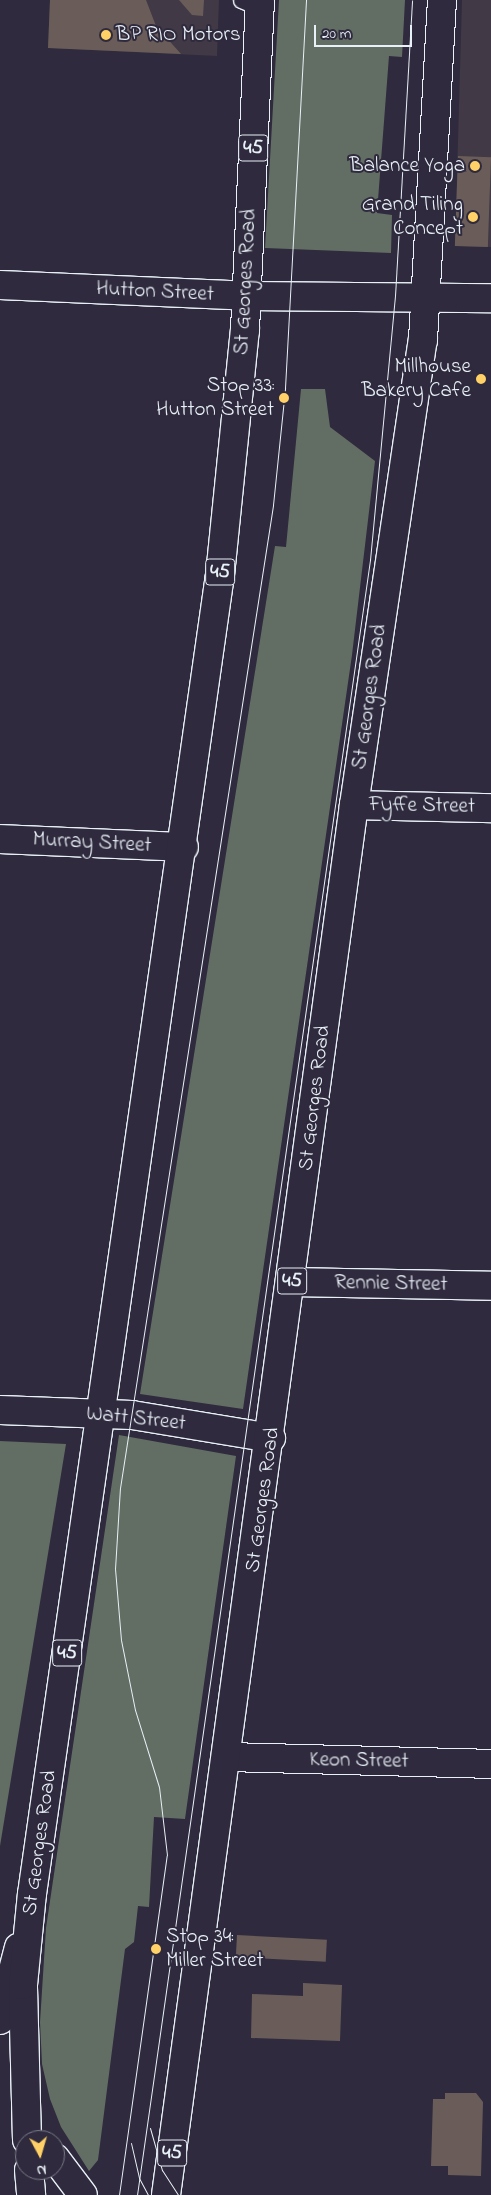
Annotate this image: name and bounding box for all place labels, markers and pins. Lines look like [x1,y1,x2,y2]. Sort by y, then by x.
place label: BP RIO Motors [116,22,241,48]
marker: BP RIO Motors [100,29,112,41]
place label: Balance Yoga [350,153,465,179]
marker: Balance Yoga [469,160,481,172]
place label: Grand Tiling Concept [362,192,463,242]
marker: Grand Tiling Concept [467,211,479,223]
place label: Millhouse Bakery Cafe [361,354,471,404]
place label: Stop 33: Hutton Street [156,373,274,423]
marker: Millhouse Bakery Cafe [475,373,487,385]
marker: Stop 33: Hutton Street [278,392,290,404]
place label: Stop 34: Miller Street [166,1924,264,1974]
marker: Stop 34: Miller Street [150,1943,162,1955]

